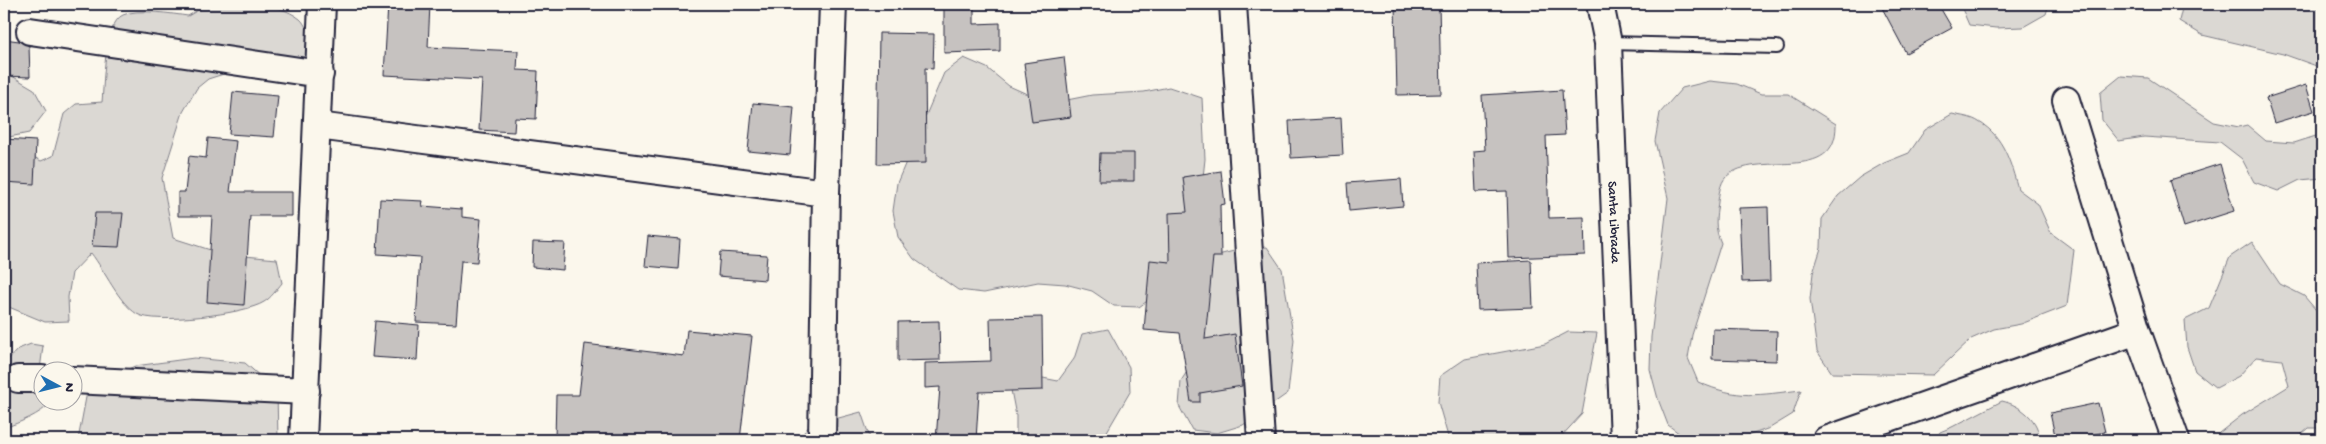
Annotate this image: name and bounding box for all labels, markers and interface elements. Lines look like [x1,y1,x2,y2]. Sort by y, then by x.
street label: Santa Librada [1603,181,1623,265]
north arrow [32,362,82,412]
text: N [59,382,77,393]

